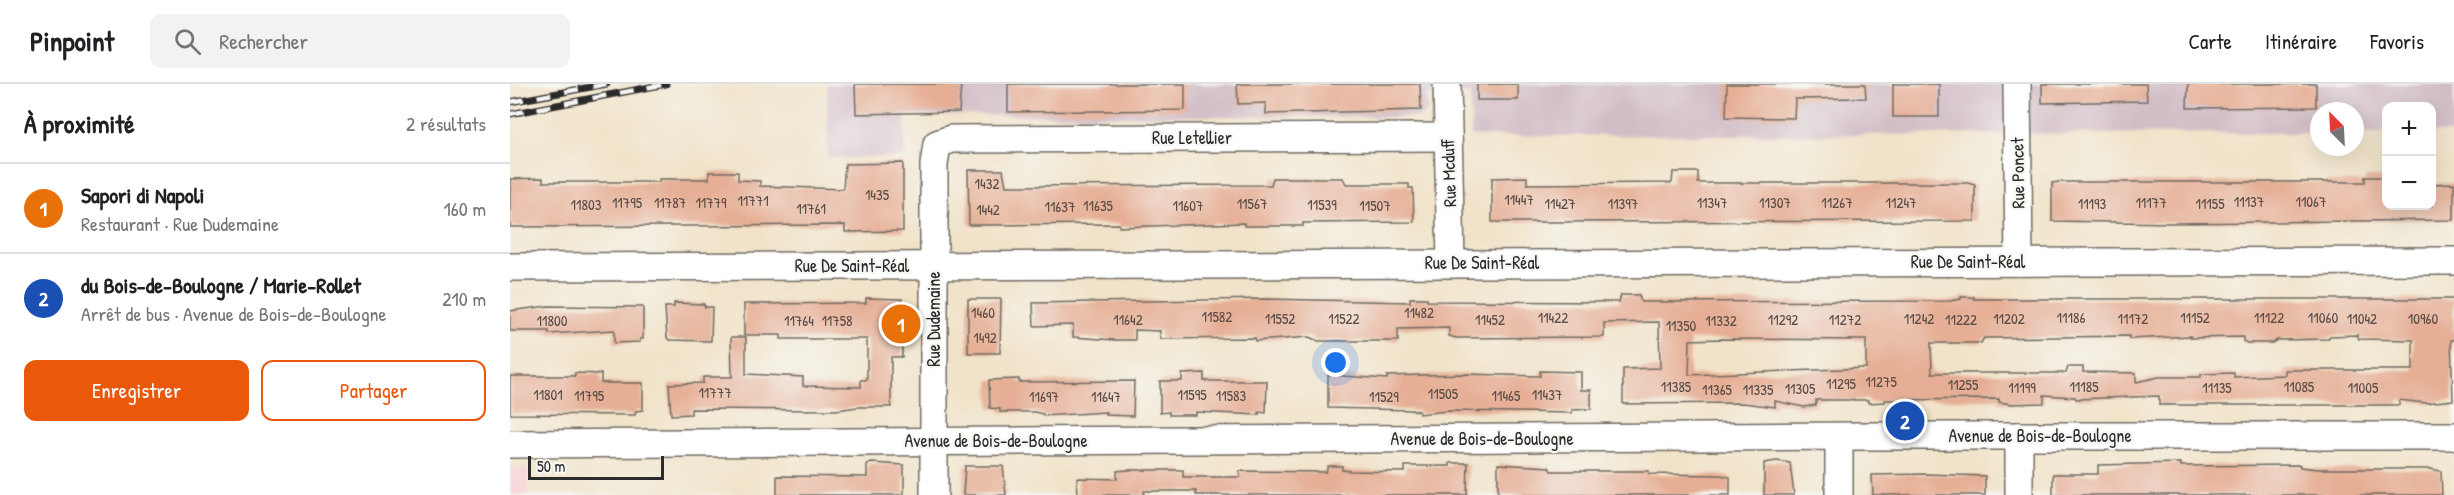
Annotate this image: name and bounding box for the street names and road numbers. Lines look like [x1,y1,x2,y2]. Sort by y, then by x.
street label: Rue Letellier [1152,125,1232,150]
street label: Rue Poncet [2004,136,2031,209]
street label: Rue Mcduff [1435,138,1462,207]
street label: Rue De Saint-Réal [1911,249,2026,274]
street label: Rue De Saint-Réal [1425,250,1540,275]
street label: Rue De Saint-Réal [795,253,910,278]
street label: Rue Dudemaine [921,271,946,367]
street label: Avenue de Bois-de-Boulogne [1948,423,2132,448]
street label: Avenue de Bois-de-Boulogne [1390,426,1574,451]
street label: Avenue de Bois-de-Boulogne [904,428,1088,453]

